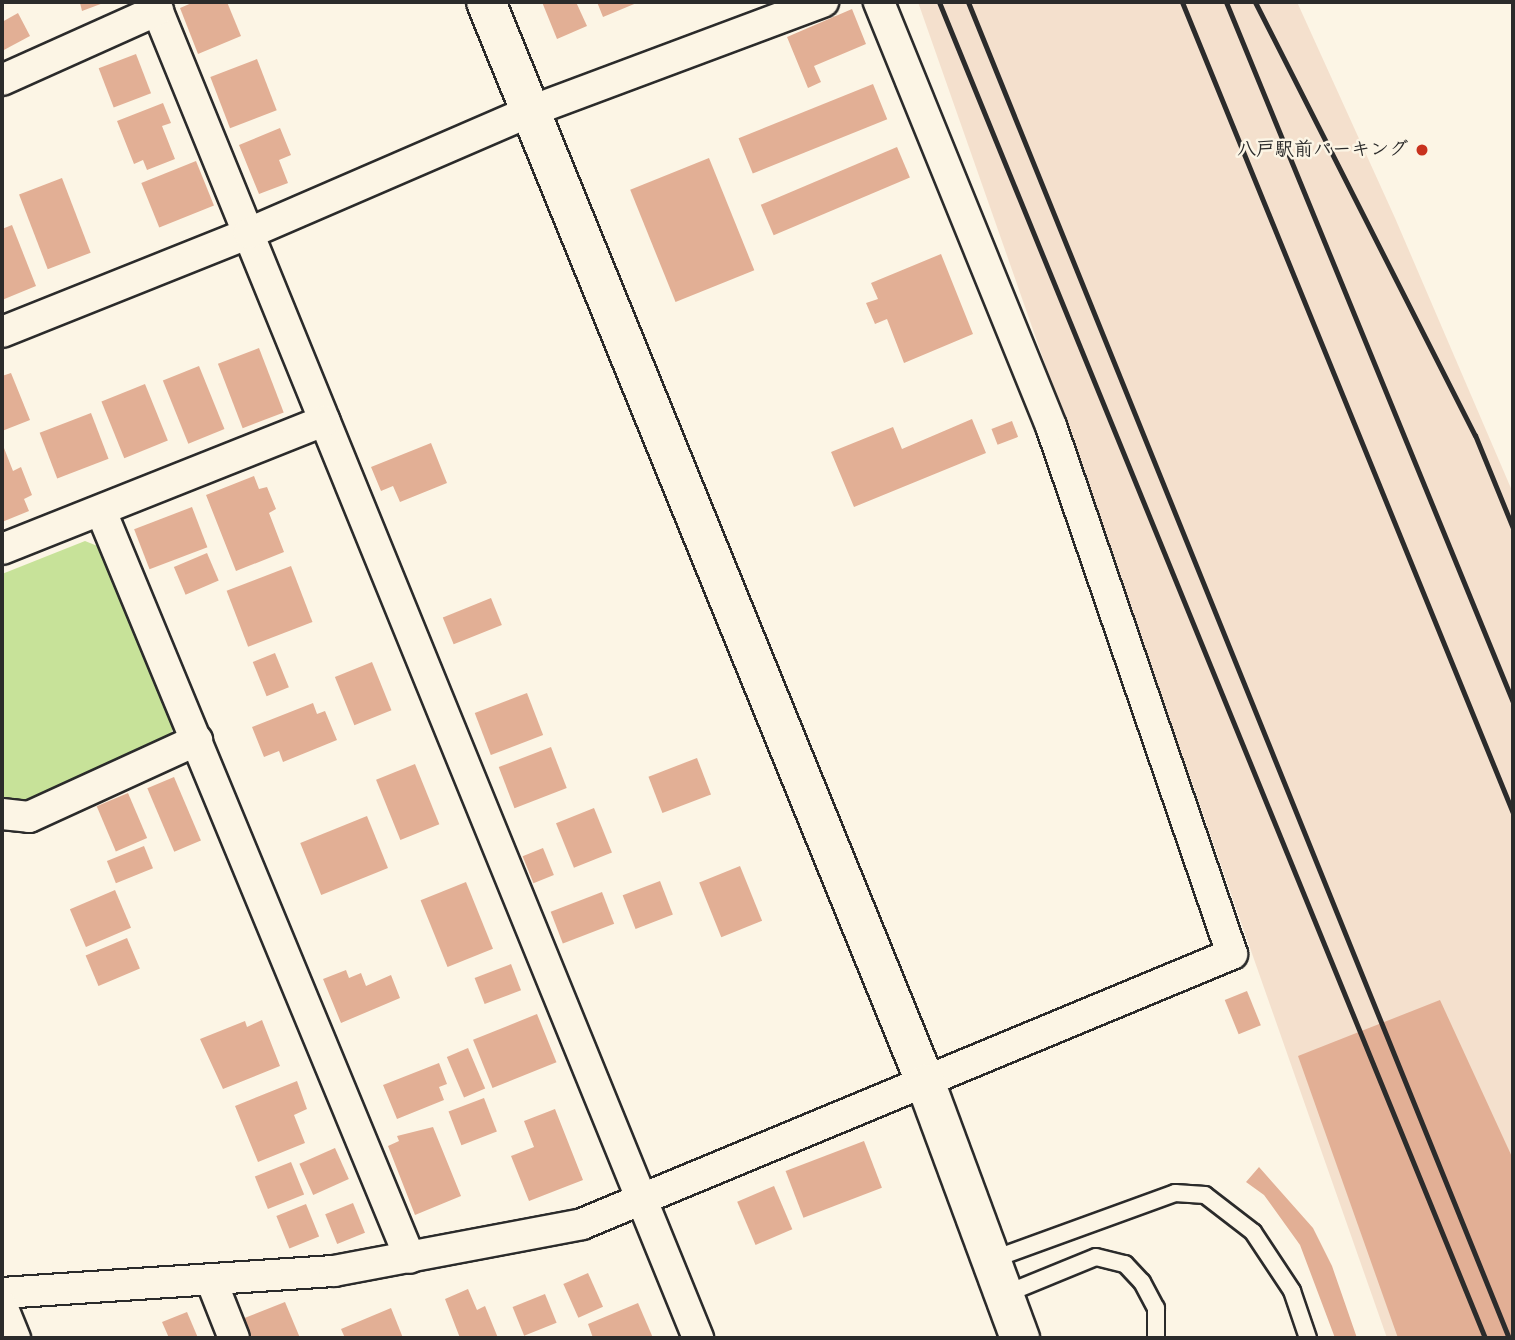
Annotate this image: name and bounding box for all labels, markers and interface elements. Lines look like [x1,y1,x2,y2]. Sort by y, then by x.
place label: 八戸駅前パーキング [1237,139,1408,161]
marker: 八戸駅前パーキング [1414,142,1430,158]

